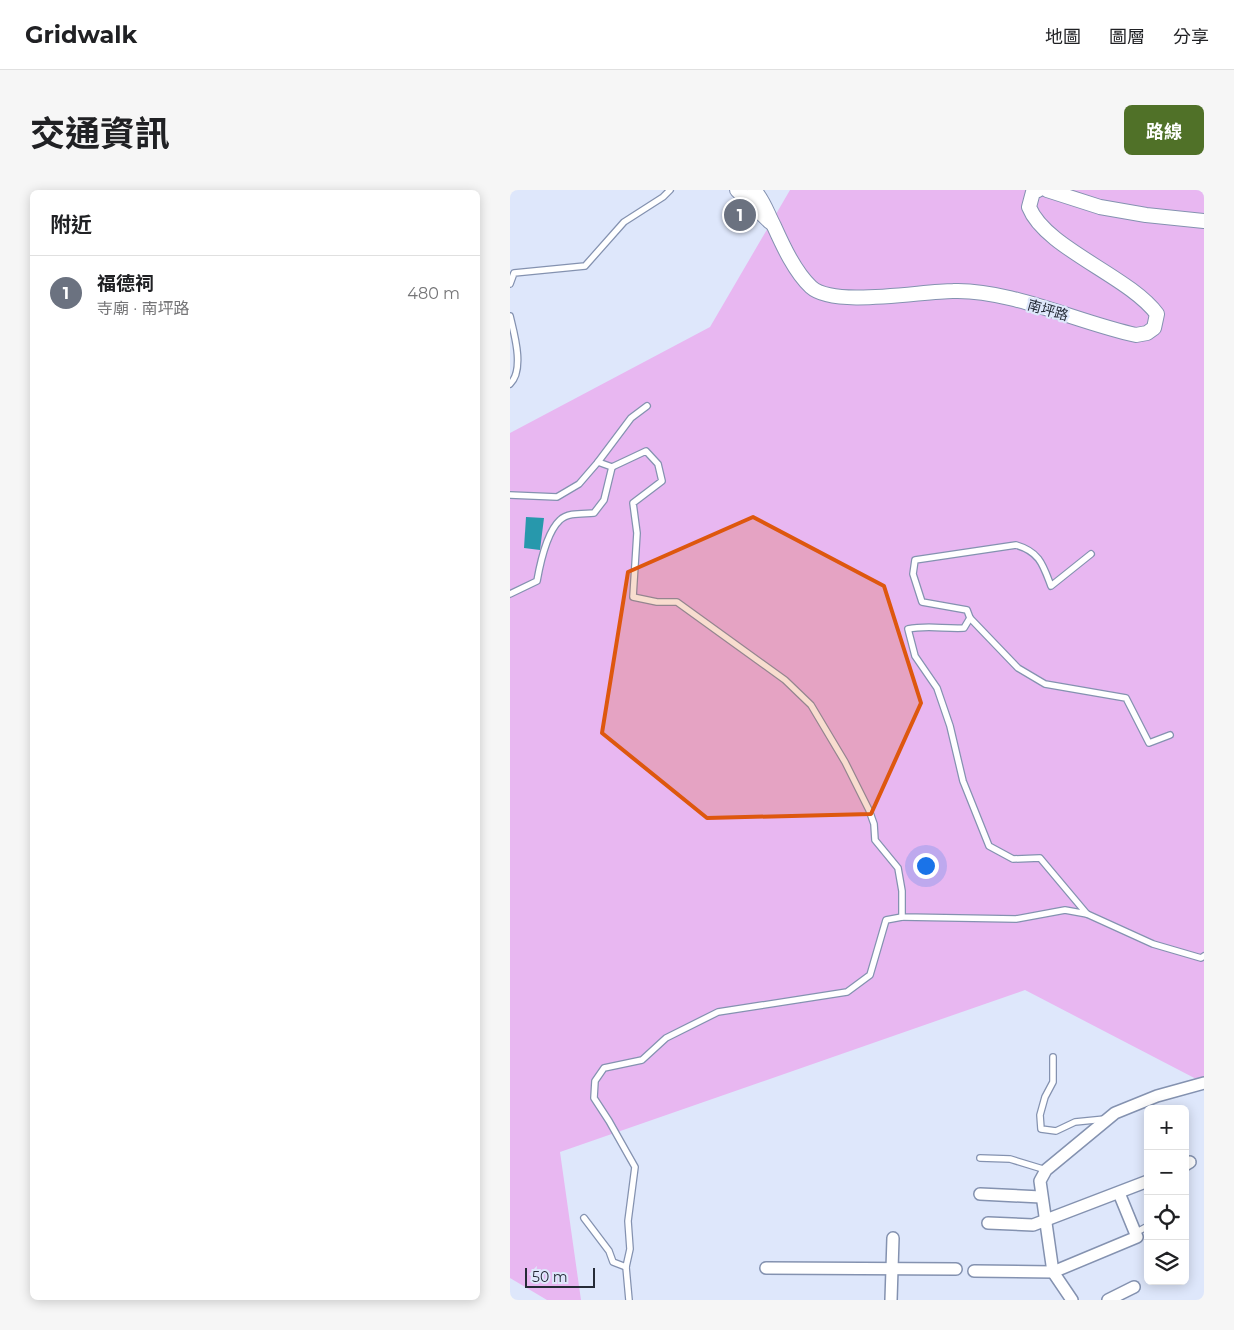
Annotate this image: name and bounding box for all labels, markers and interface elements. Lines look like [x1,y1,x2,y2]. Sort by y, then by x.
text: Gridwalk [25,20,137,49]
text: 地圖 [1045,26,1081,48]
text: 圖層 [1109,26,1145,48]
text: 分享 [1173,26,1209,48]
button: 路線 [1124,105,1204,155]
text: 交通資訊 [30,112,170,155]
pin: 1 [724,196,756,234]
text: 附近 [50,212,92,237]
text: 福德祠 [97,272,154,295]
text: 1 [63,284,69,303]
text: 480 m [407,284,460,303]
street label: 南坪路 [1025,296,1071,324]
text: 寺廟 · 南坪路 [97,299,189,318]
your location [913,853,939,879]
map controls [1144,1105,1189,1285]
button: + [1144,1105,1189,1150]
button: − [1144,1150,1189,1195]
button: locate [1144,1195,1189,1240]
button: layers [1144,1240,1189,1285]
scale bar [525,1265,595,1288]
text: 50 m [532,1268,568,1286]

